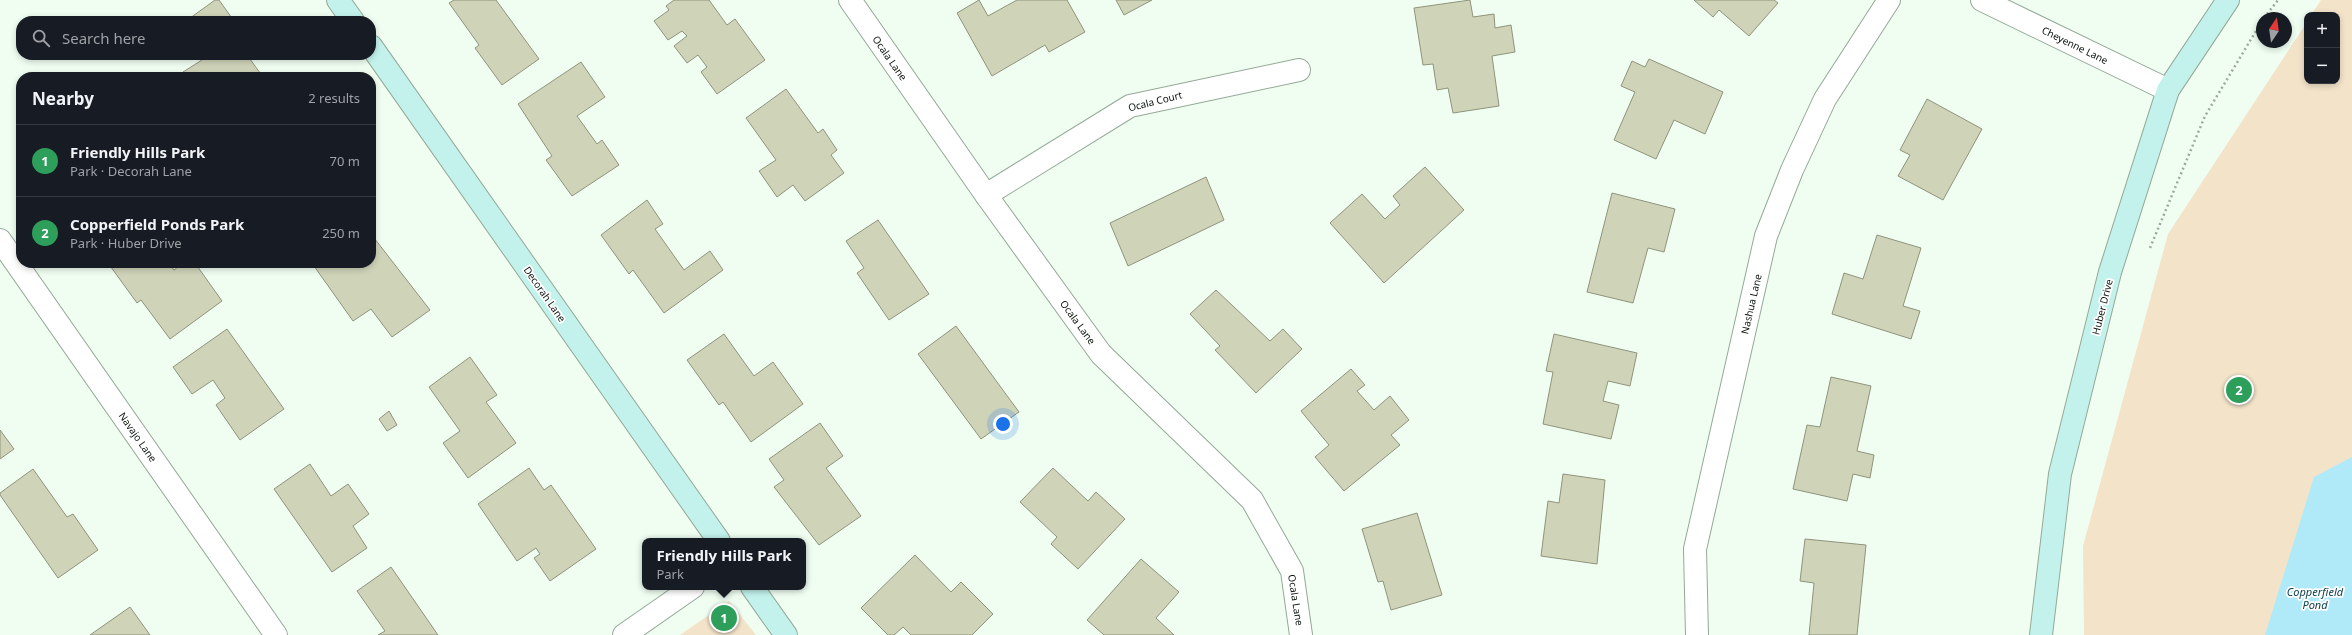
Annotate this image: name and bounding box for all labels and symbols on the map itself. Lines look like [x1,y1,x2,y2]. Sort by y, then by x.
north arrow [2256,12,2292,48]
street label: Cheyenne Lane [2040,23,2111,67]
street label: Ocala Lane [869,33,911,83]
street label: Ocala Court [1126,87,1184,114]
street label: Decorah Lane [521,263,570,325]
street label: Nashua Lane [1737,272,1765,335]
street label: Huber Drive [2088,277,2116,336]
street label: Ocala Lane [1057,297,1099,347]
pin: 2 [2226,375,2252,405]
street label: Navajo Lane [116,409,161,465]
your location [993,414,1013,434]
street label: Ocala Lane [1285,573,1307,627]
water label: Copperfield Pond [2287,584,2344,612]
pin: 1 [711,603,737,633]

